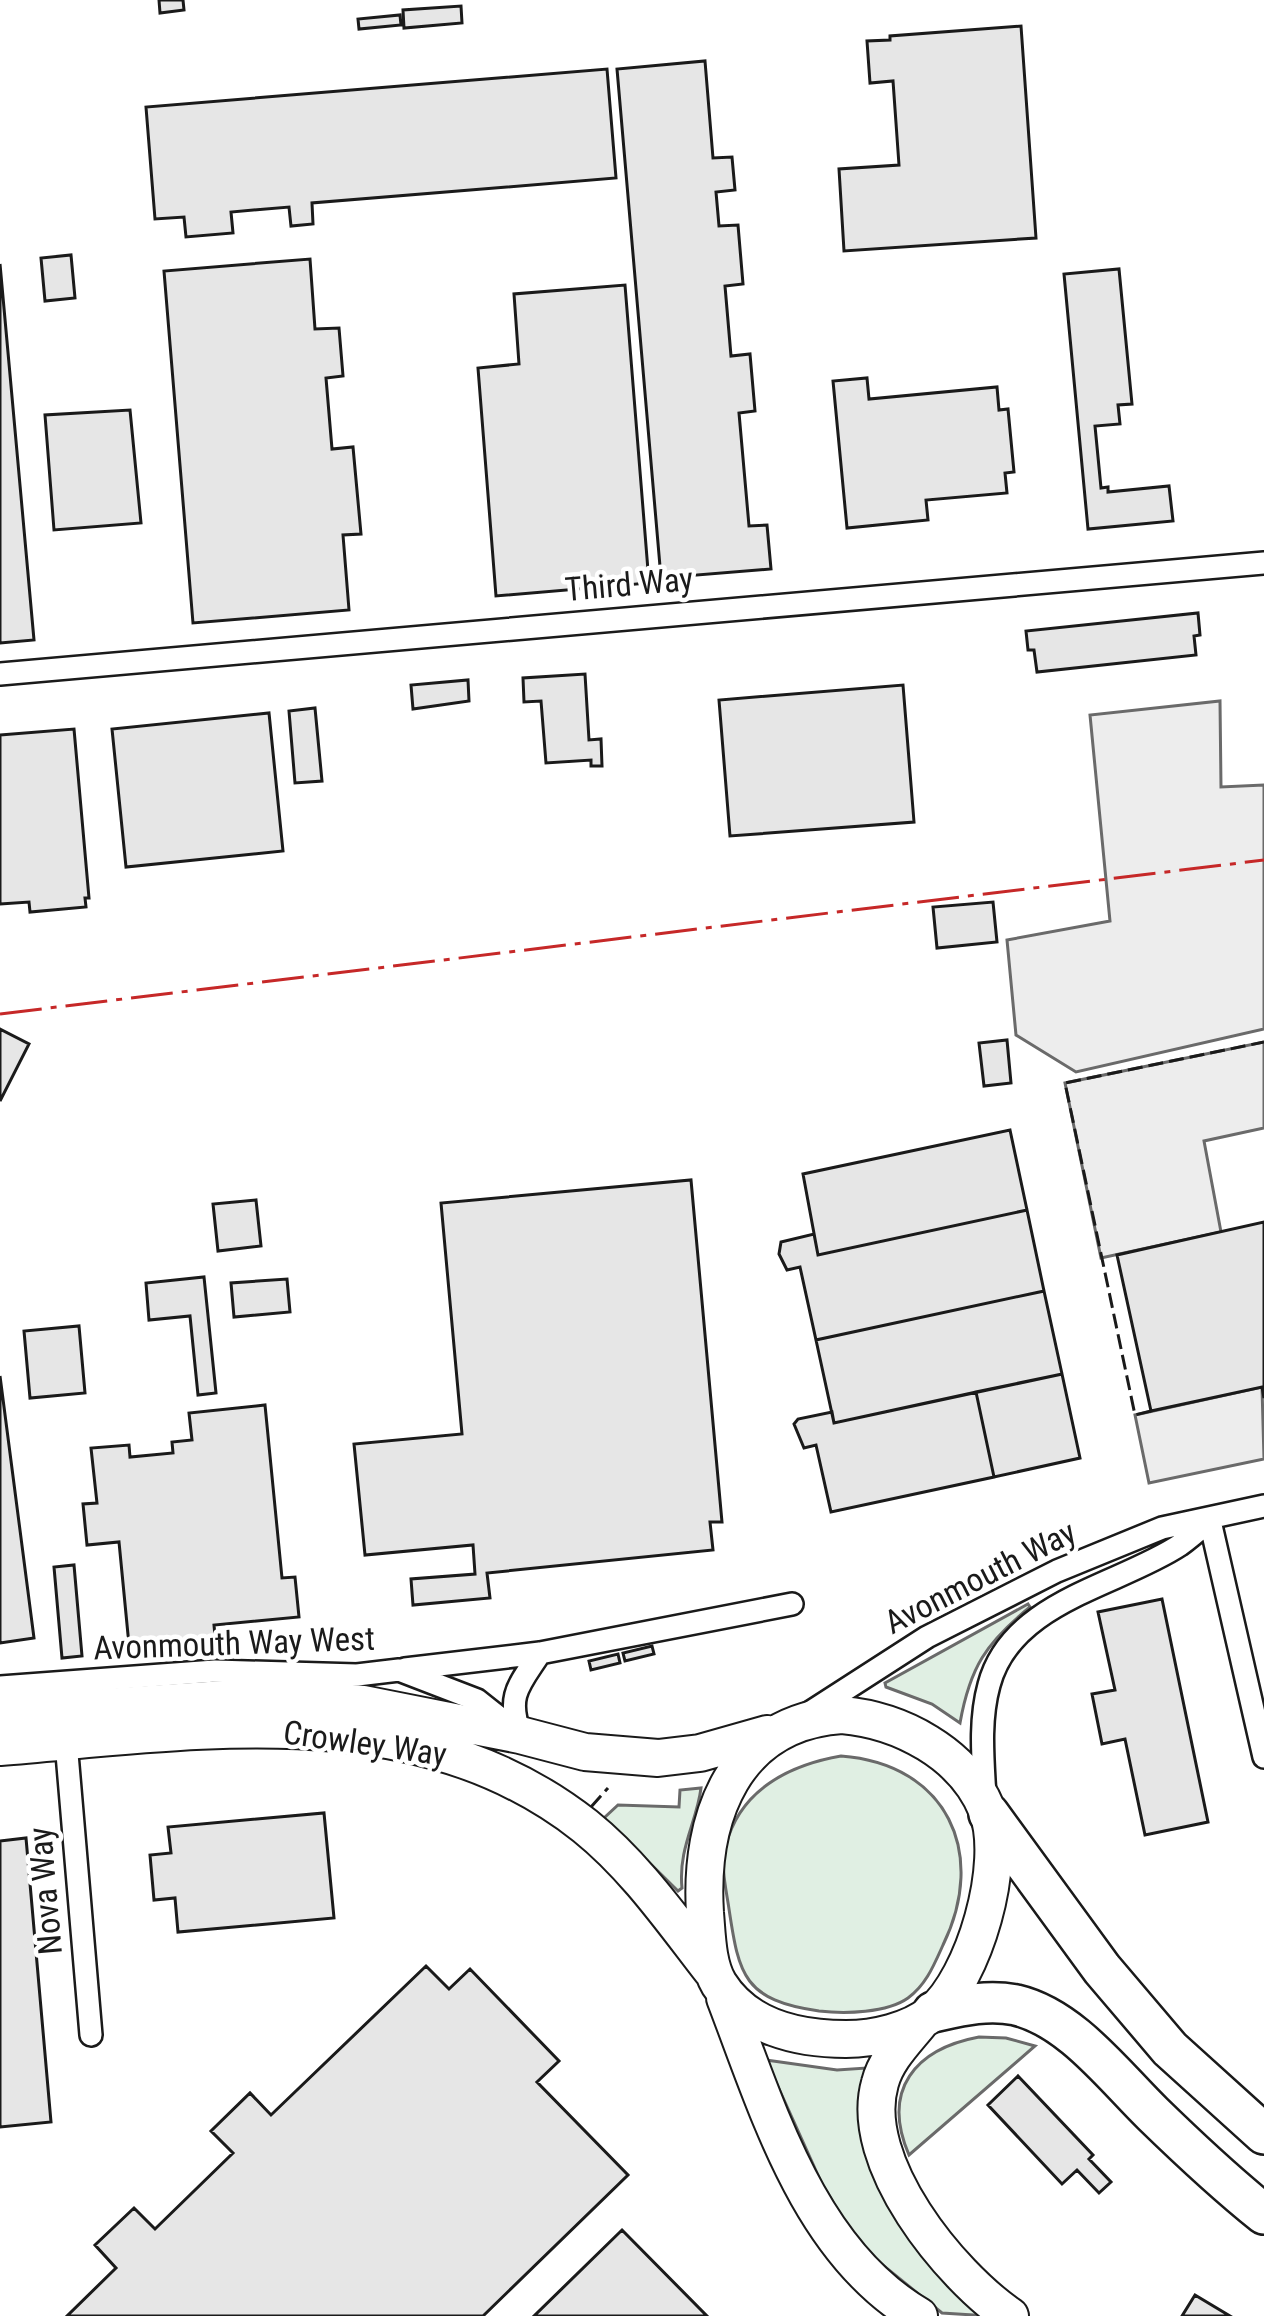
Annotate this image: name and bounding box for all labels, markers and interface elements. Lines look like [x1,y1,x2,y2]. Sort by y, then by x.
street label: Third Way [563,559,695,609]
street label: Avonmouth Way [878,1512,1082,1642]
street label: Avonmouth Way West [93,1619,375,1667]
street label: Crowley Way [281,1712,449,1774]
street label: Nova Way [20,1825,70,1956]

